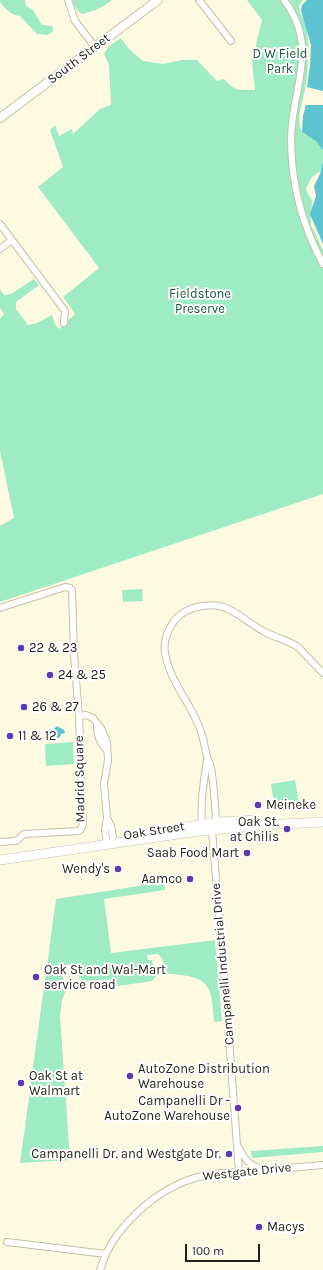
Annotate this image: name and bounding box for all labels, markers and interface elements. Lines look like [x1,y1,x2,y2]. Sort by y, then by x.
street label: South Street [45,30,113,88]
park label: D W Field Park [252,46,308,77]
park label: Fieldstone Preserve [169,286,231,317]
place label: 22 & 23 [29,640,77,656]
marker: 22 & 23 [16,643,26,653]
place label: 24 & 25 [58,667,106,683]
marker: 24 & 25 [45,670,55,680]
place label: 26 & 27 [32,699,79,715]
marker: 26 & 27 [19,702,29,712]
place label: 11 & 12 [18,728,56,744]
marker: 11 & 12 [5,731,15,741]
street label: Madrid Square [71,735,89,823]
place label: Meineke [266,797,316,813]
marker: Meineke [253,800,263,810]
place label: Oak St. at Chilis [230,814,279,845]
street label: Oak Street [122,818,186,844]
marker: Oak St. at Chilis [282,824,292,834]
place label: Saab Food Mart [147,845,239,861]
marker: Saab Food Mart [242,848,252,858]
place label: Wendy's [62,861,110,877]
marker: Wendy's [113,864,123,874]
place label: Aamco [141,871,182,887]
marker: Aamco [185,874,195,884]
street label: Campanelli Industrial Drive [208,882,238,1046]
place label: Oak St and Wal-Mart service road [44,962,166,993]
marker: Oak St and Wal-Mart service road [31,972,41,982]
place label: AutoZone Distribution Warehouse [138,1061,270,1092]
place label: Oak St at Walmart [29,1068,83,1099]
marker: AutoZone Distribution Warehouse [125,1071,135,1081]
marker: Oak St at Walmart [16,1078,26,1088]
place label: Campanelli Dr - AutoZone Warehouse [104,1093,230,1124]
marker: Campanelli Dr - AutoZone Warehouse [233,1103,243,1113]
place label: Campanelli Dr. and Westgate Dr. [31,1146,221,1162]
marker: Campanelli Dr. and Westgate Dr. [224,1149,234,1159]
street label: Westgate Drive [202,1160,292,1184]
place label: Macys [267,1219,305,1235]
marker: Macys [254,1222,264,1232]
scale bar [187,1236,262,1262]
text: 100 m [192,1244,224,1258]

